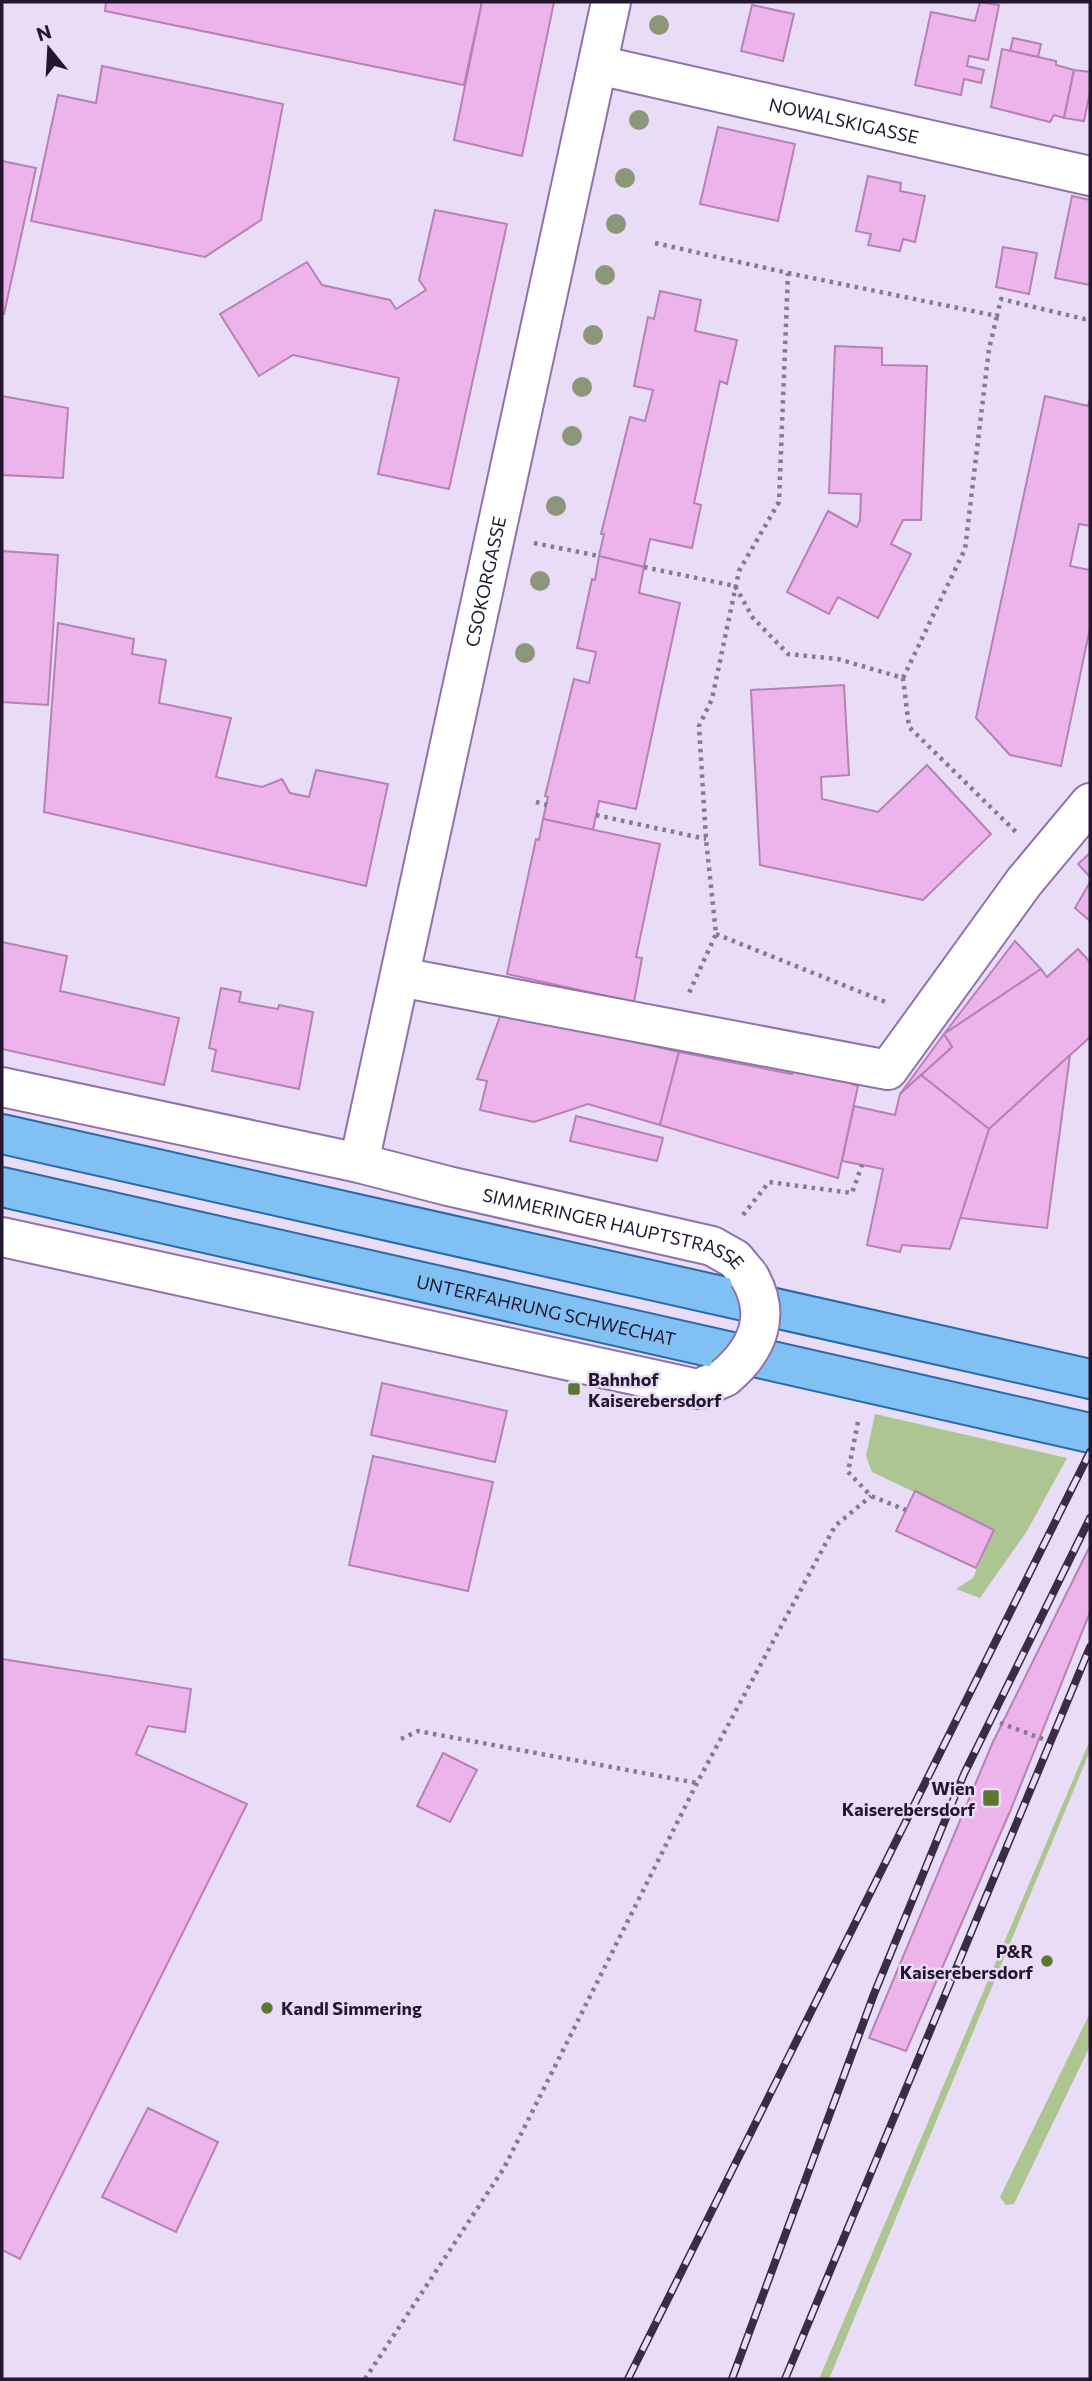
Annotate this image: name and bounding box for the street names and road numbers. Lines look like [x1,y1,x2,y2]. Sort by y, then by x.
street label: NOWALSKIGASSE [767,93,921,148]
street label: CSOKORGASSE [460,514,510,649]
street label: SIMMERINGER HAUPTSTRASSE [481,1183,749,1273]
street label: UNTERFAHRUNG SCHWECHAT [414,1270,678,1350]

